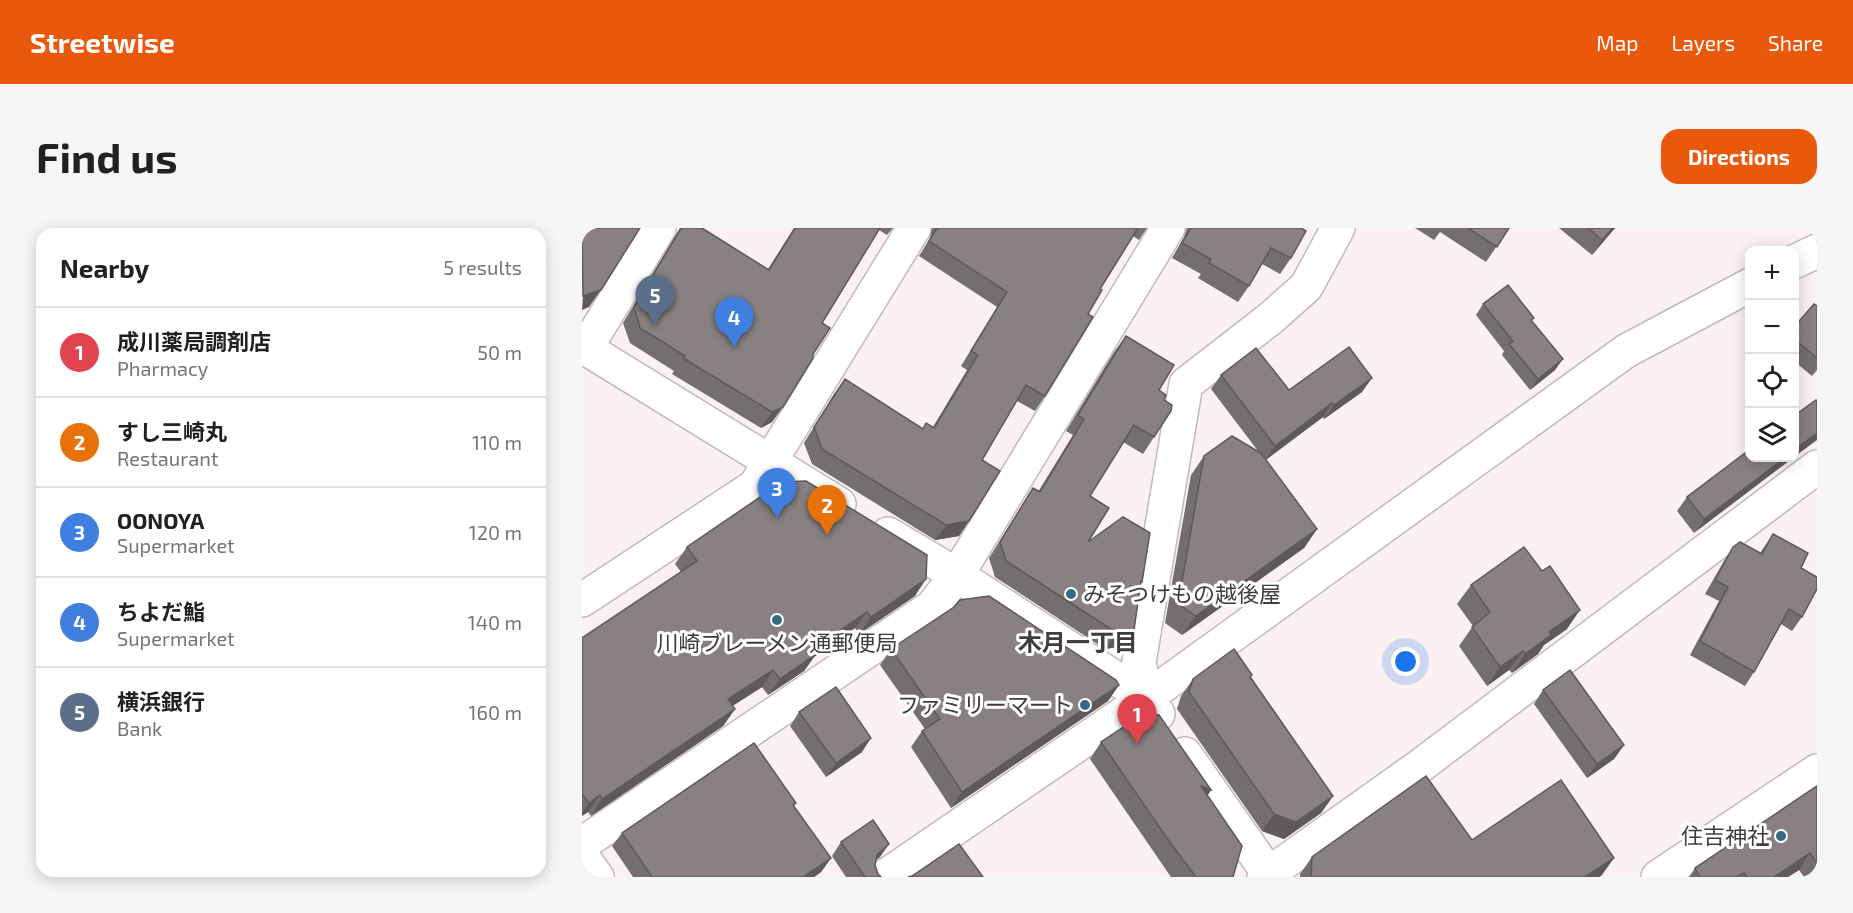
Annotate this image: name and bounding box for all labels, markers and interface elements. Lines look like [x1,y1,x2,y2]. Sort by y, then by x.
text: Streetwise [30,25,175,59]
text: Map [1596,30,1638,55]
text: Layers [1671,30,1735,55]
text: Share [1768,30,1823,55]
button: Directions [1661,129,1817,184]
text: Find us [36,131,178,181]
map controls [1745,246,1799,462]
button: + [1745,246,1799,300]
text: Nearby [60,252,149,283]
text: 5 results [443,255,522,279]
pin: 5 [636,276,674,325]
pin: 4 [714,298,754,347]
button: − [1745,300,1799,354]
text: 成川薬局調剤店 [117,328,271,354]
text: 1 [75,340,84,364]
text: 50 m [477,340,522,364]
button: locate [1745,354,1799,408]
text: Pharmacy [117,356,208,380]
button: layers [1745,408,1799,462]
text: すし三崎丸 [117,418,227,444]
text: 2 [74,430,85,454]
text: 110 m [472,430,522,454]
text: Restaurant [117,446,218,470]
pin: 3 [758,468,796,518]
pin: 2 [808,486,846,535]
text: OONOYA [117,507,204,533]
text: 3 [74,520,85,544]
text: 120 m [469,520,522,544]
text: Supermarket [117,533,235,557]
place label: みそつけもの越後屋 [1083,580,1281,606]
marker: みそつけもの越後屋 [1064,587,1078,601]
text: ちよだ鮨 [117,598,205,624]
text: 4 [73,610,86,634]
text: 140 m [468,610,522,634]
marker: 川崎ブレーメン通郵便局 [770,613,784,627]
text: Supermarket [117,626,235,650]
district label: 木月一丁目 [1018,627,1138,656]
place label: 川崎ブレーメン通郵便局 [656,629,898,655]
your location [1391,647,1420,676]
text: 横浜銀行 [117,688,205,714]
place label: ファミリーマート [897,691,1073,717]
pin: 1 [1118,694,1156,744]
marker: ファミリーマート [1078,698,1092,712]
text: 5 [74,700,85,724]
text: 160 m [469,700,522,724]
text: Bank [117,716,162,740]
place label: 住吉神社 [1681,822,1769,848]
marker: 住吉神社 [1774,829,1788,843]

